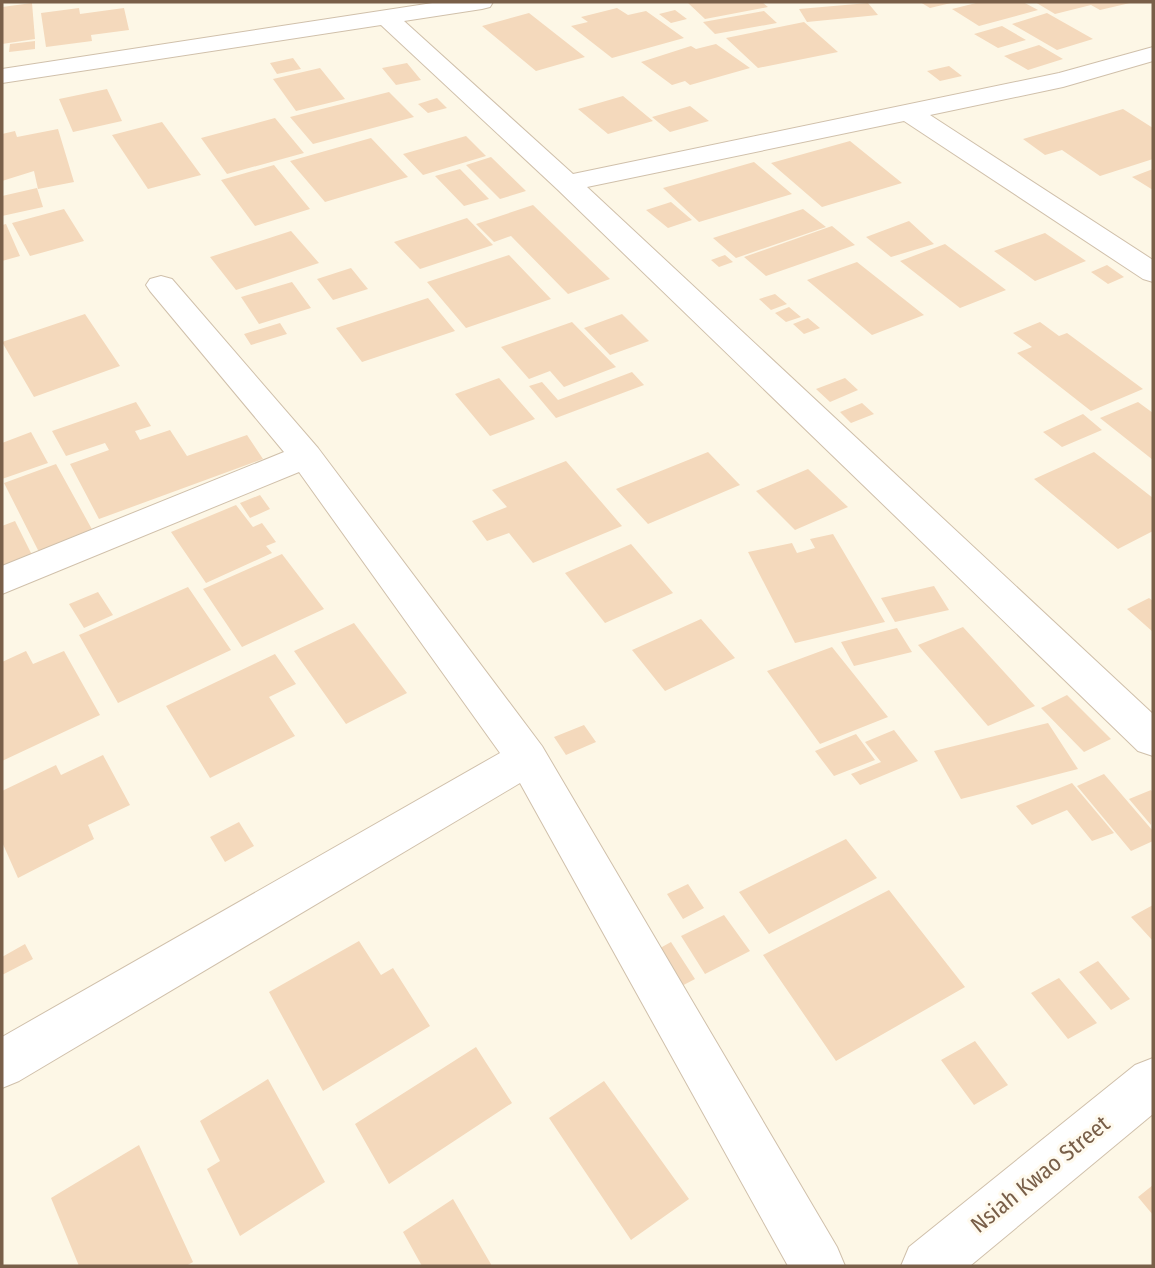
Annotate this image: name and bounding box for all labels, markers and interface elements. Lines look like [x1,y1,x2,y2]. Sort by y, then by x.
street label: Nsiah Kwao Street [965,1109,1115,1239]

